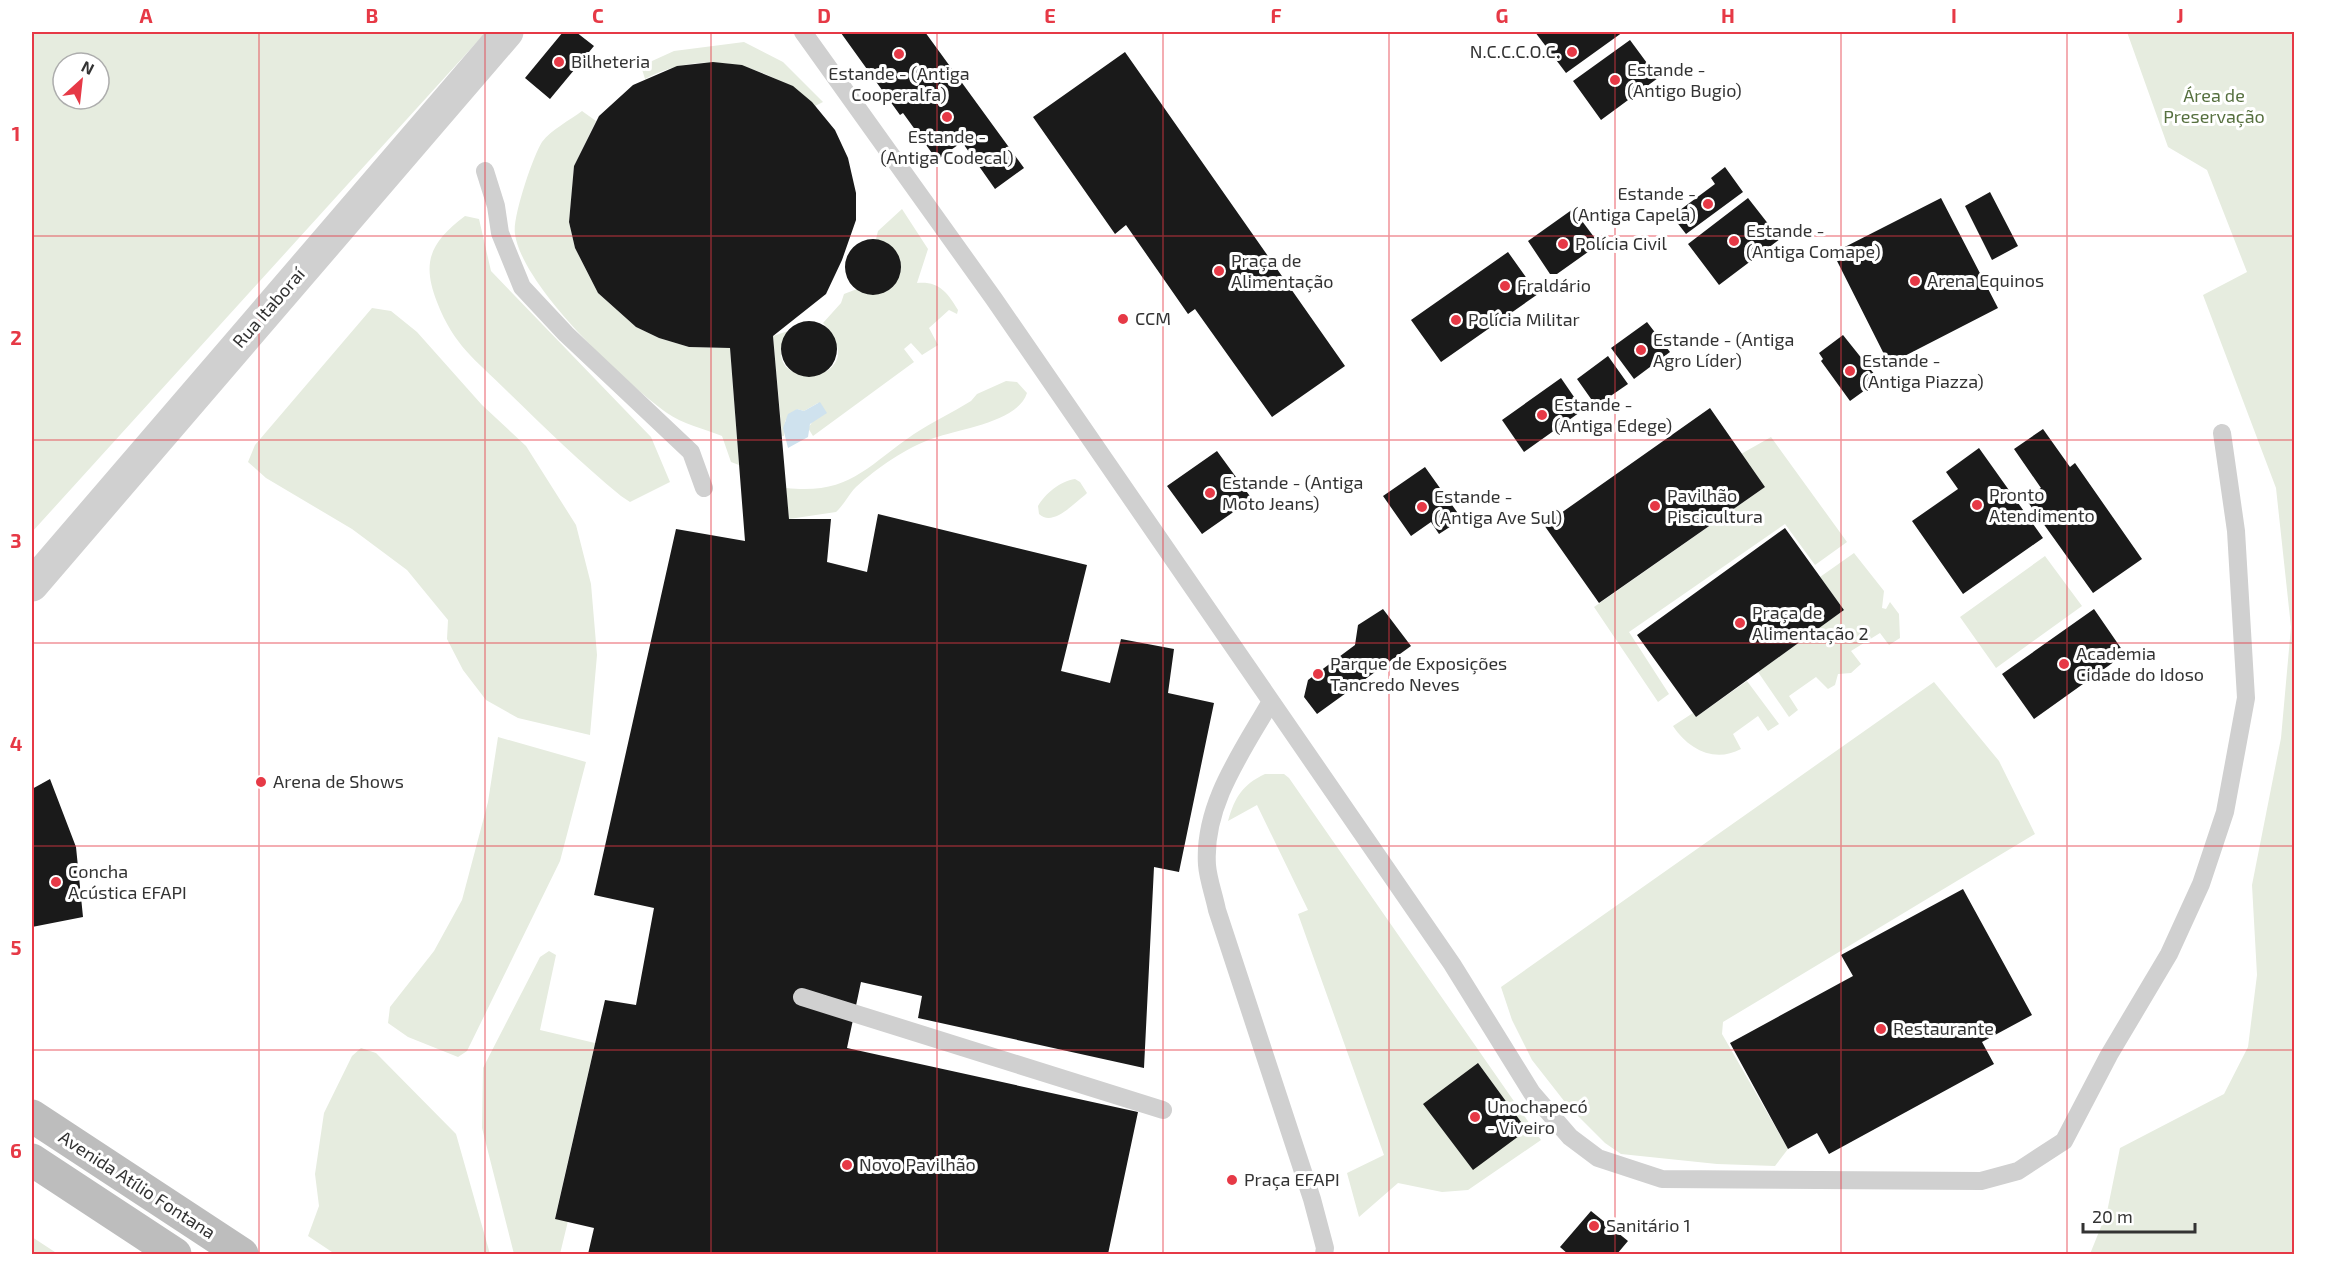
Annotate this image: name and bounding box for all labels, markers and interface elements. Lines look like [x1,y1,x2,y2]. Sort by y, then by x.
text: A [139,3,153,27]
text: B [366,3,378,27]
text: C [592,3,604,27]
text: D [817,3,831,27]
text: E [1044,3,1056,27]
text: F [1270,3,1282,27]
text: G [1496,3,1508,27]
text: H [1721,3,1735,27]
text: I [1951,3,1957,27]
text: J [2176,3,2184,27]
place label: N.C.C.C.O.C. [1470,40,1560,62]
marker: N.C.C.C.O.C. [1565,45,1579,59]
marker: Estande - (Antiga Cooperalfa) [892,47,906,61]
place label: Bilheteria [571,50,650,72]
north arrow [51,51,111,111]
marker: Bilheteria [552,55,566,69]
text: N [79,56,98,78]
place label: Estande - (Antigo Bugio) [1627,58,1742,101]
place label: Estande - (Antiga Cooperalfa) [828,62,970,105]
marker: Estande - (Antigo Bugio) [1608,73,1622,87]
park label: Área de Preservação [2163,84,2265,128]
marker: Estande - (Antiga Codecal) [940,110,954,124]
text: 1 [12,121,20,145]
place label: Estande - (Antiga Codecal) [880,125,1014,168]
place label: Estande - (Antiga Capela) [1572,182,1696,225]
marker: Estande - (Antiga Capela) [1701,197,1715,211]
place label: Estande - (Antiga Comape) [1746,219,1881,262]
place label: Polícia Civil [1575,232,1667,254]
marker: Estande - (Antiga Comape) [1727,234,1741,248]
marker: Polícia Civil [1556,237,1570,251]
place label: Praça de Alimentação [1231,249,1334,293]
street label: Rua Itaboraí [228,262,309,352]
marker: Praça de Alimentação [1212,264,1226,278]
place label: Arena Equinos [1927,269,2044,291]
place label: Fraldário [1517,274,1591,296]
marker: Arena Equinos [1908,274,1922,288]
marker: Fraldário [1498,279,1512,293]
place label: CCM [1135,307,1171,329]
place label: Polícia Militar [1468,308,1580,330]
marker: CCM [1116,312,1130,326]
marker: Polícia Militar [1449,313,1463,327]
text: 2 [10,325,22,349]
place label: Estande - (Antiga Agro Líder) [1653,328,1794,371]
marker: Estande - (Antiga Agro Líder) [1634,343,1648,357]
place label: Estande - (Antiga Piazza) [1862,349,1984,392]
marker: Estande - (Antiga Piazza) [1843,364,1857,378]
place label: Estande - (Antiga Edege) [1554,393,1672,436]
marker: Estande - (Antiga Edege) [1535,408,1549,422]
place label: Estande - (Antiga Moto Jeans) [1222,471,1363,514]
place label: Pronto Atendimento [1989,483,2095,526]
place label: Pavilhão Piscicultura [1667,484,1763,527]
place label: Estande - (Antiga Ave Sul) [1434,485,1562,528]
marker: Estande - (Antiga Moto Jeans) [1203,486,1217,500]
marker: Pronto Atendimento [1970,498,1984,512]
marker: Pavilhão Piscicultura [1648,499,1662,513]
marker: Estande - (Antiga Ave Sul) [1415,500,1429,514]
text: 3 [10,528,22,552]
place label: Praça de Alimentação 2 [1752,601,1869,645]
marker: Praça de Alimentação 2 [1733,616,1747,630]
place label: Academia Cidade do Idoso [2076,642,2204,685]
place label: Parque de Exposições Tancredo Neves [1330,652,1507,695]
marker: Academia Cidade do Idoso [2057,657,2071,671]
marker: Parque de Exposições Tancredo Neves [1311,667,1325,681]
text: 4 [10,731,23,755]
place label: Arena de Shows [273,770,404,792]
marker: Arena de Shows [254,775,268,789]
place label: Concha Acústica EFAPI [68,860,187,903]
marker: Concha Acústica EFAPI [49,875,63,889]
text: 5 [10,935,22,959]
place label: Restaurante [1893,1017,1994,1039]
marker: Restaurante [1874,1022,1888,1036]
place label: Unochapecó - Viveiro [1487,1095,1588,1138]
marker: Unochapecó - Viveiro [1468,1110,1482,1124]
street label: Avenida Atílio Fontana [55,1125,220,1243]
text: 6 [10,1138,22,1162]
place label: Novo Pavilhão [859,1153,976,1175]
marker: Novo Pavilhão [840,1158,854,1172]
place label: Praça EFAPI [1244,1168,1340,1191]
marker: Praça EFAPI [1225,1173,1239,1187]
scale bar [2083,1196,2196,1234]
text: 20 m [2092,1205,2133,1227]
place label: Sanitário 1 [1606,1214,1691,1236]
marker: Sanitário 1 [1587,1219,1601,1233]

